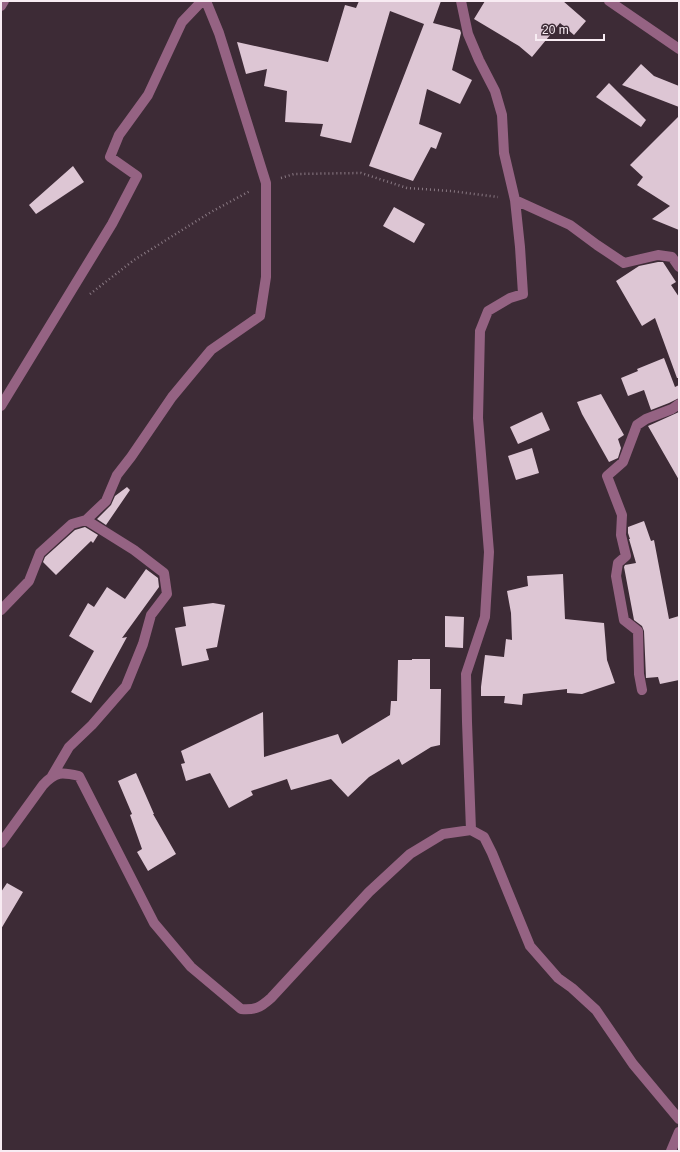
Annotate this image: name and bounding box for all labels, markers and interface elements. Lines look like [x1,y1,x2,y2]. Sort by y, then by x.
scale bar [536,16,604,42]
text: 20 m [542,23,569,37]

